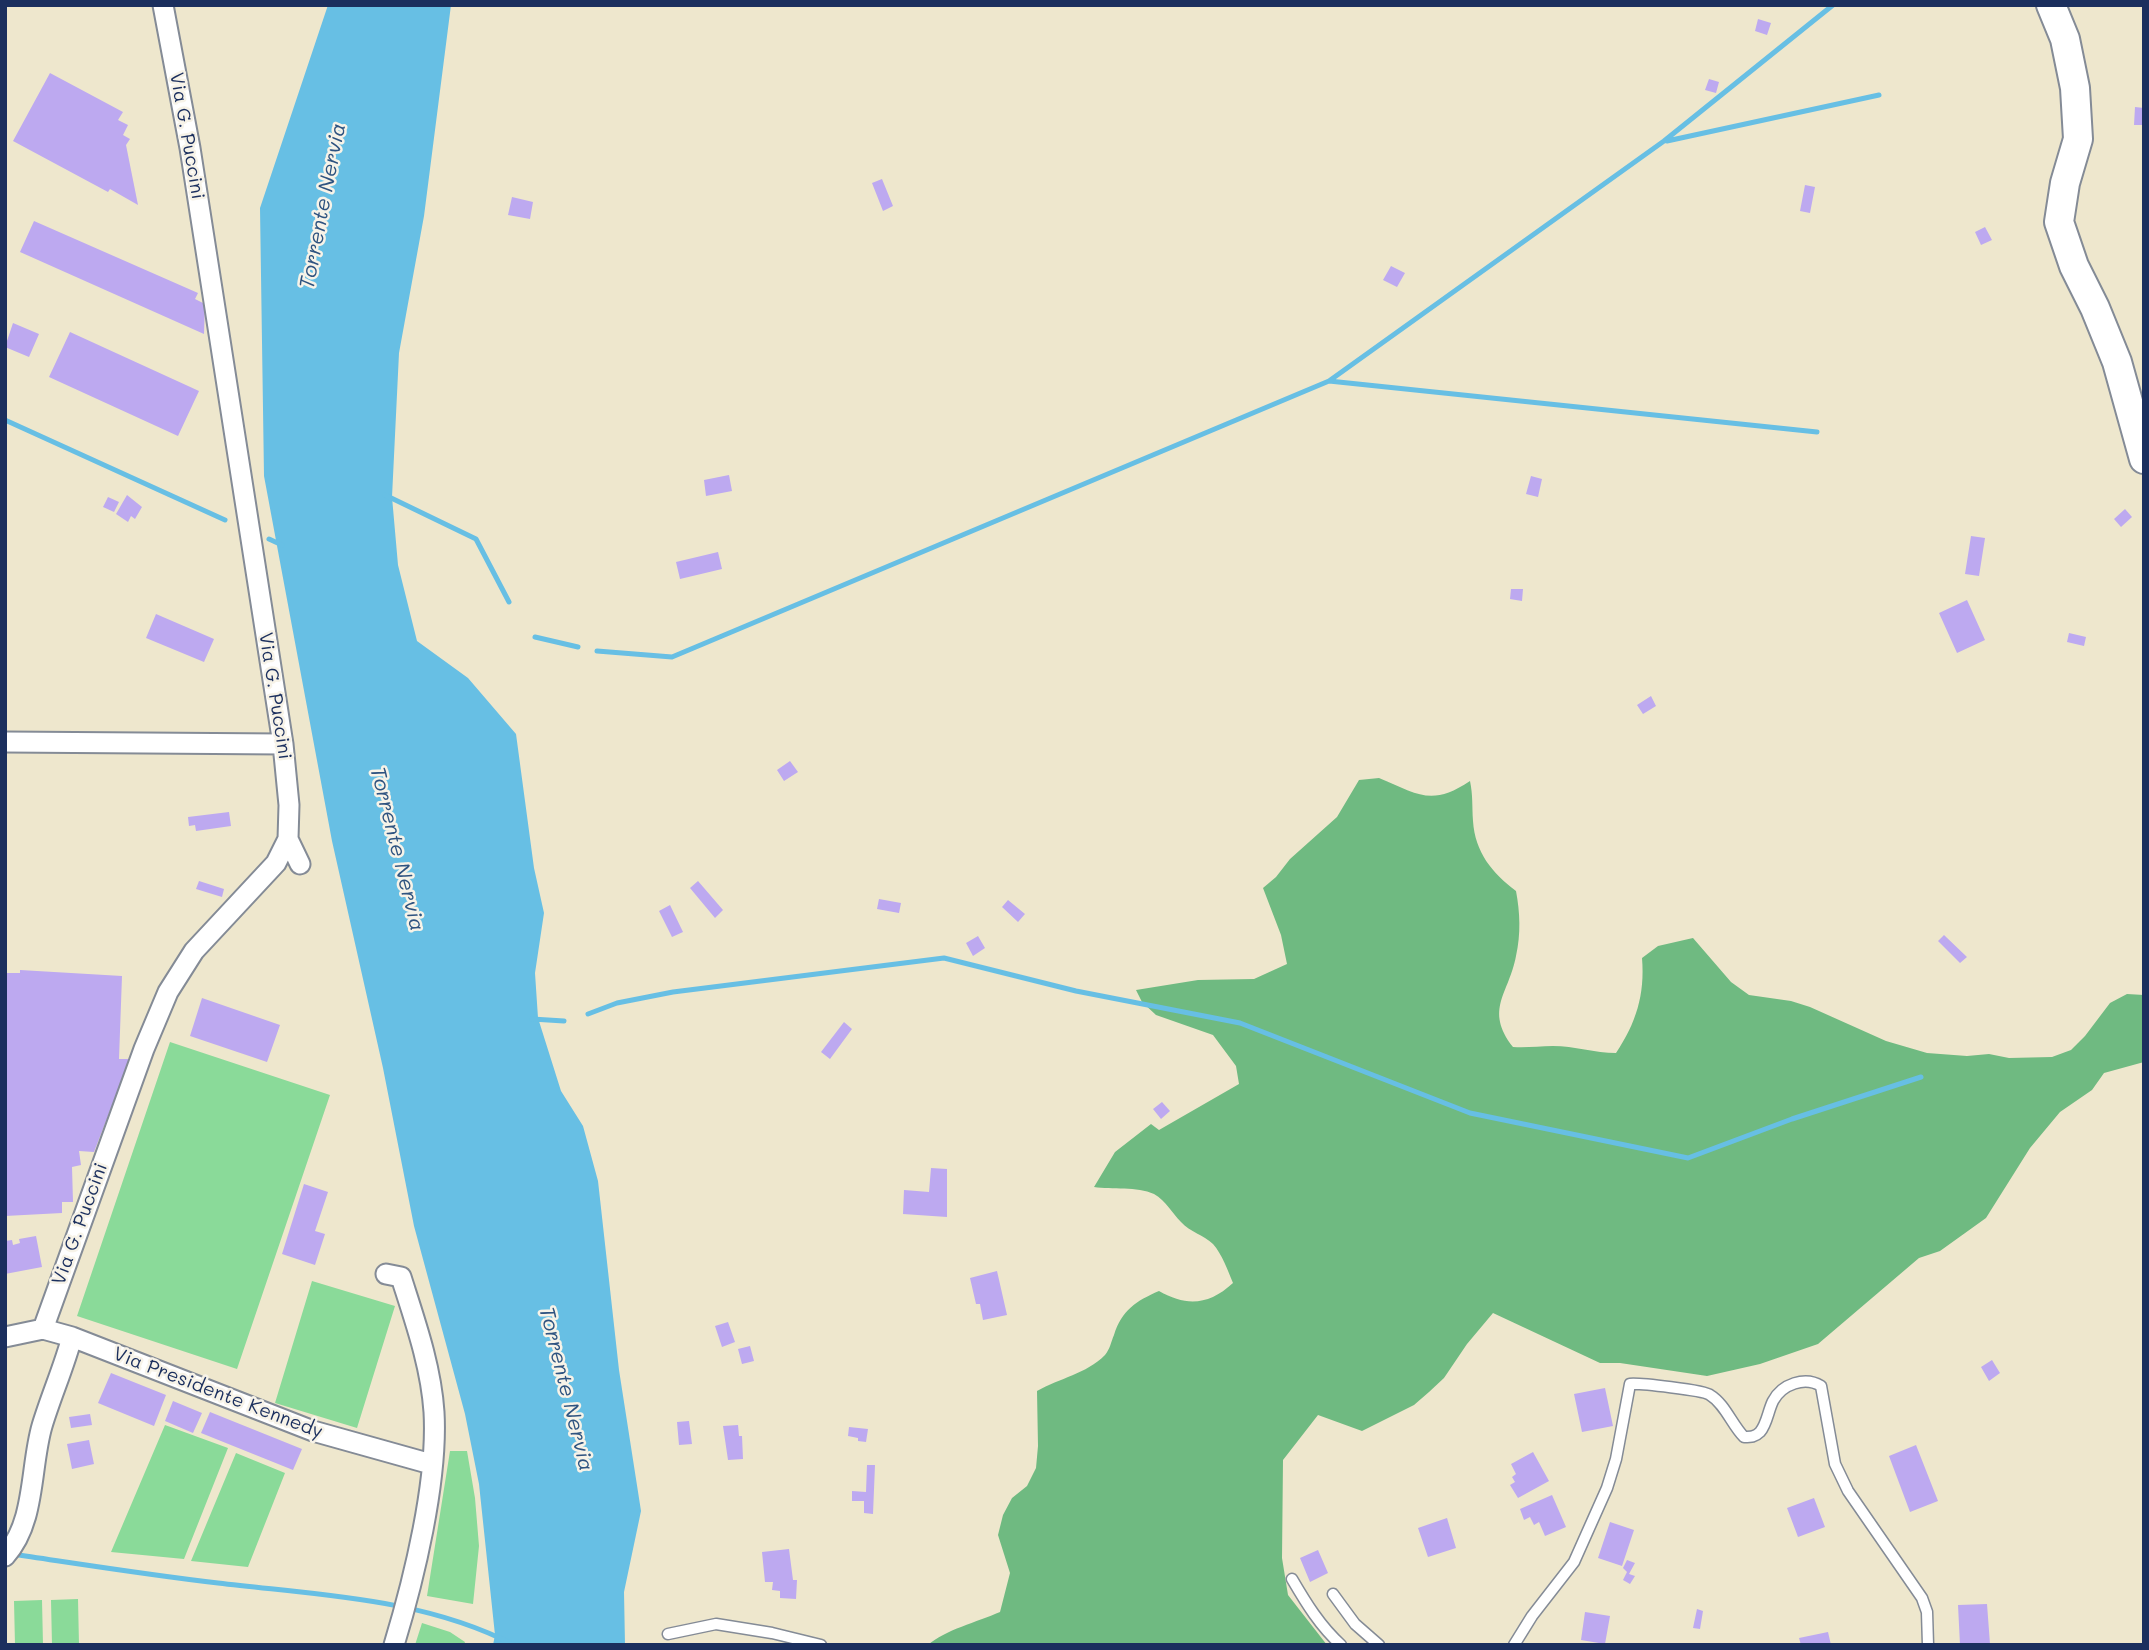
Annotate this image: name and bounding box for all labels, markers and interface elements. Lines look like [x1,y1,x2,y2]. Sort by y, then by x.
street label: Via G. Puccini [165,71,209,201]
water label: Torrente Nervia [295,121,351,291]
street label: Via G. Puccini [254,631,296,761]
water label: Torrente Nervia [364,764,430,934]
street label: Via G. Puccini [47,1160,113,1288]
water label: Torrente Nervia [533,1304,599,1474]
street label: Via Presidente Kennedy [110,1342,326,1444]

